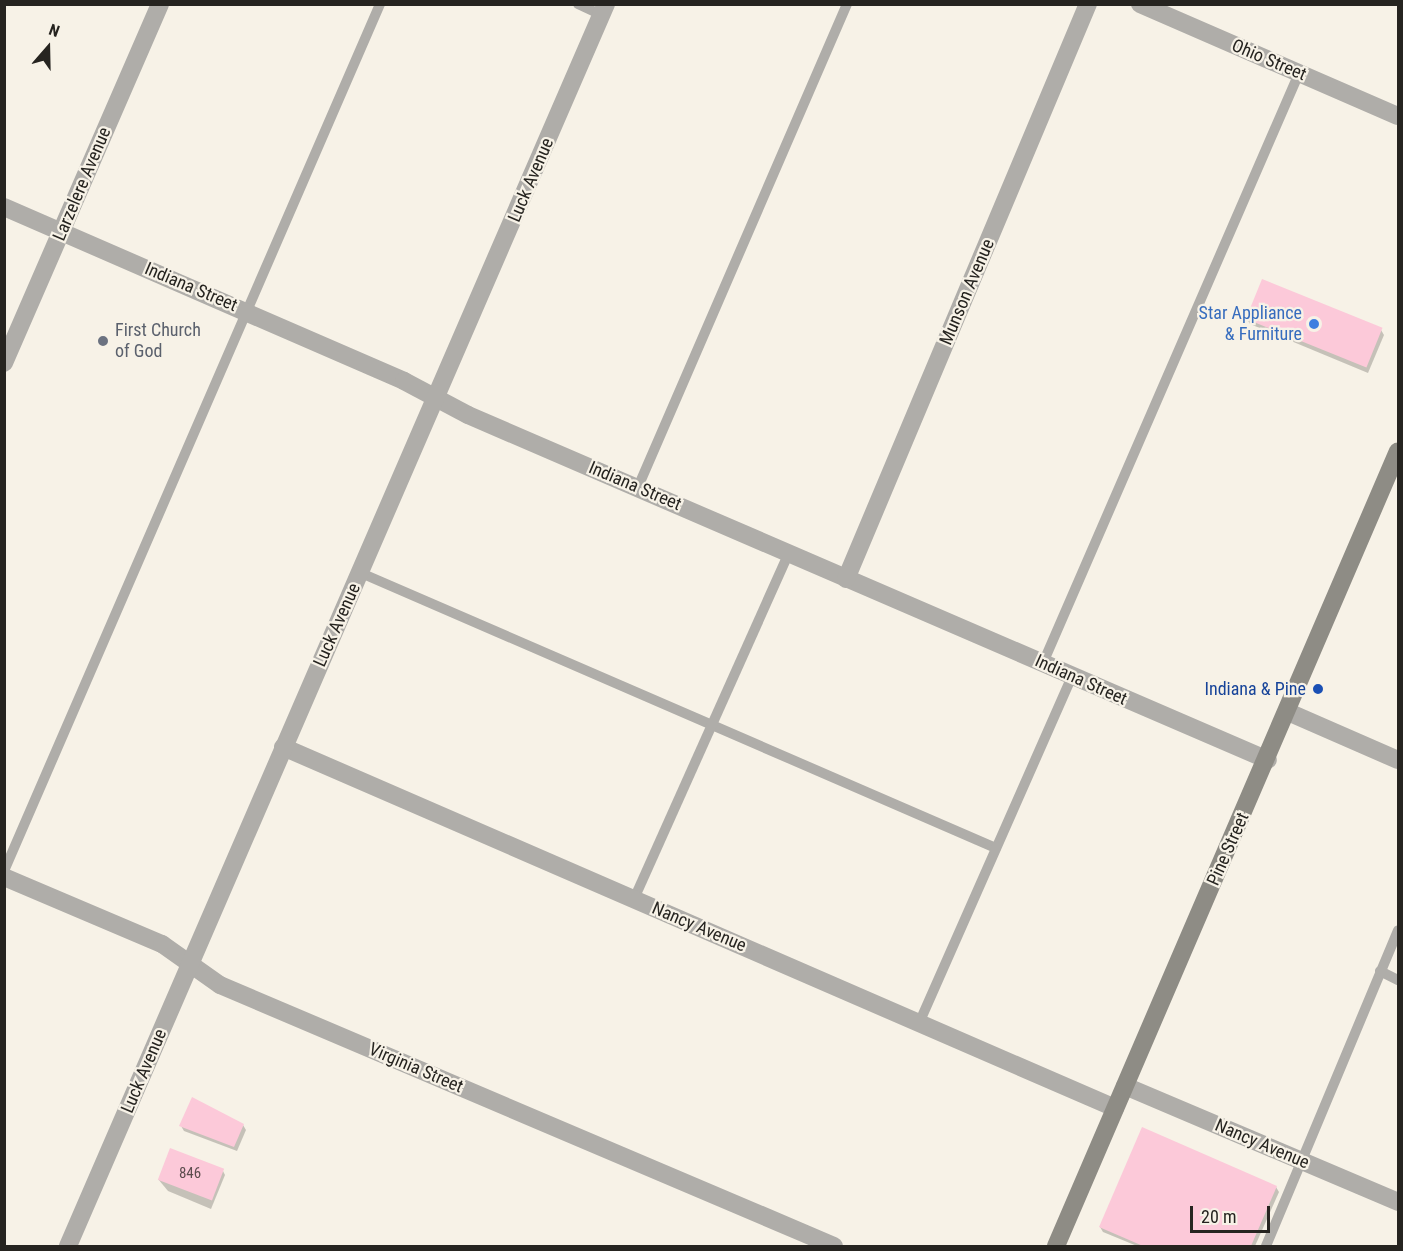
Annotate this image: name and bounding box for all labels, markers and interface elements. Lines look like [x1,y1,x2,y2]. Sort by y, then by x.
north arrow [18,18,78,78]
text: N [46,20,62,41]
street label: Ohio Street [1228,35,1310,85]
street label: Larzelere Avenue [48,124,116,244]
street label: Luck Avenue [504,135,558,225]
street label: Munson Avenue [935,236,999,348]
street label: Indiana Street [141,258,241,316]
place label: Star Appliance & Furniture [1199,303,1302,346]
marker: Star Appliance & Furniture [1307,317,1321,331]
place label: First Church of God [115,320,201,362]
marker: First Church of God [96,334,110,348]
street label: Indiana Street [585,457,685,515]
street label: Luck Avenue [309,580,365,670]
street label: Indiana Street [1032,650,1130,710]
place label: Indiana & Pine [1204,678,1306,700]
marker: Indiana & Pine [1311,682,1325,696]
street label: Pine Street [1202,809,1254,889]
street label: Nancy Avenue [649,897,749,957]
street label: Luck Avenue [117,1026,171,1116]
street label: Virginia Street [366,1038,466,1098]
street label: Nancy Avenue [1212,1114,1312,1174]
house number: 846 [179,1165,201,1183]
scale bar [1193,1194,1272,1232]
text: 20 m [1201,1206,1236,1227]

